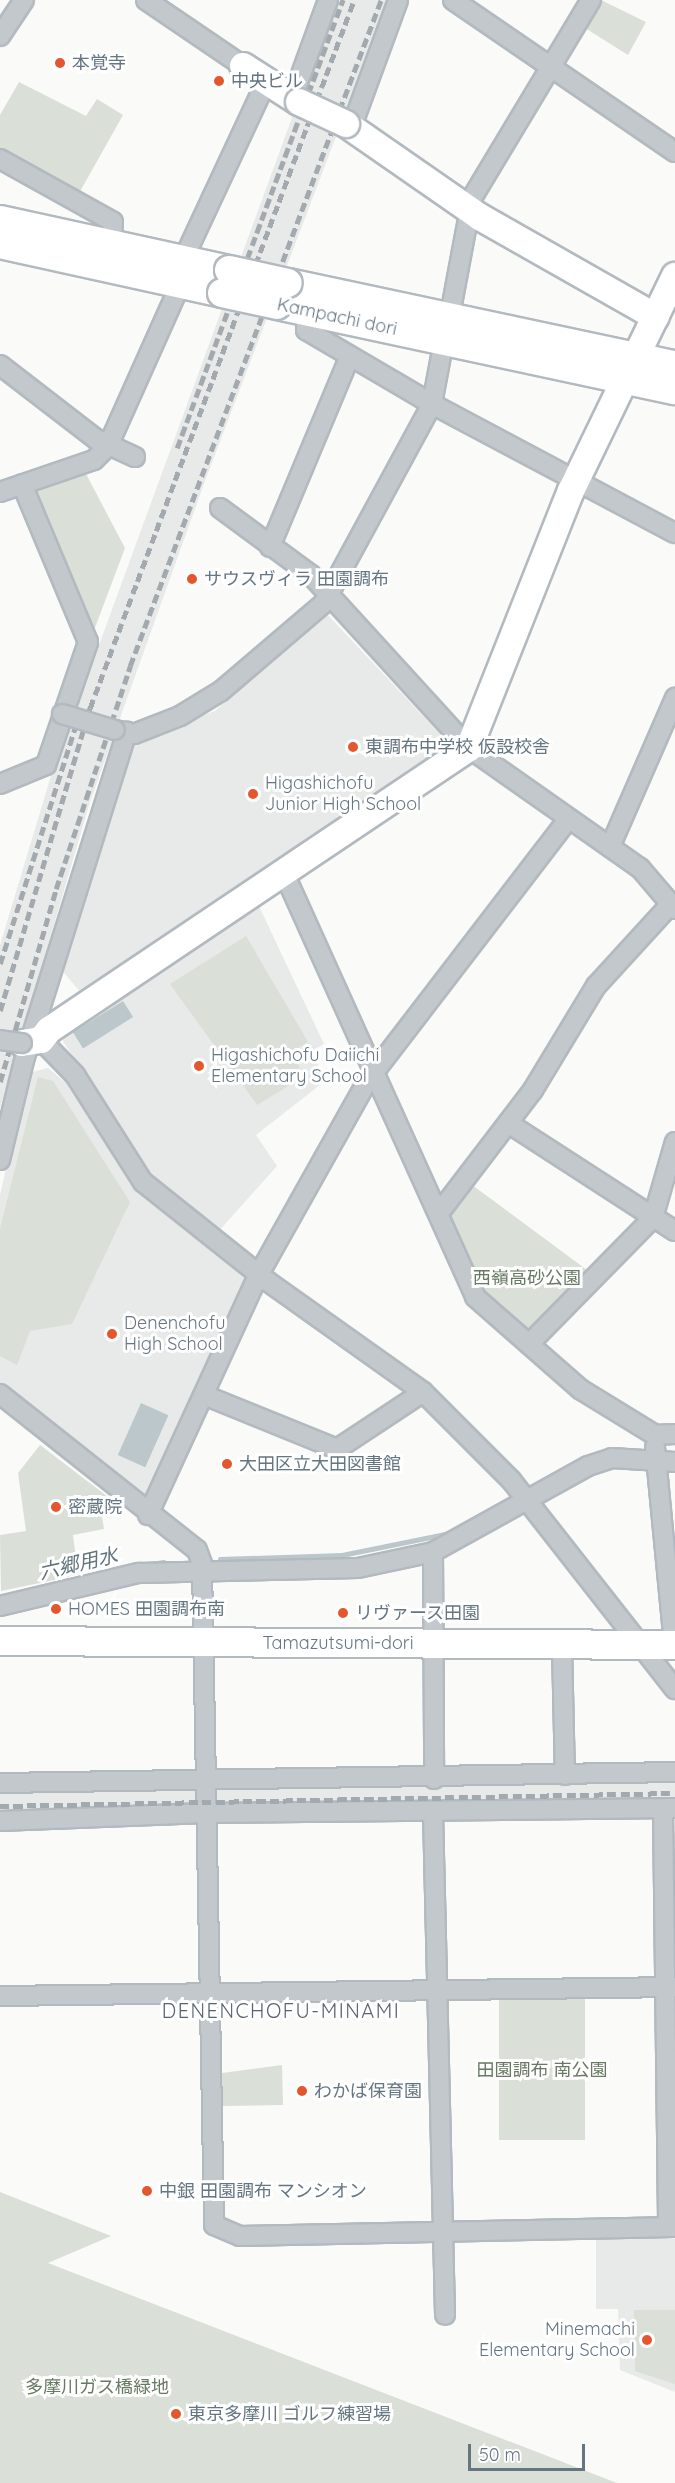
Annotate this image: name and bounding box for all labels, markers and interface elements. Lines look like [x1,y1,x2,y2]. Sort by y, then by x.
place label: 本覚寺 [72,52,126,74]
marker: 本覚寺 [53,56,67,70]
place label: 中央ビル [231,70,303,92]
marker: 中央ビル [212,74,226,88]
street label: Kampachi dori [275,294,399,340]
place label: サウスヴィラ 田園調布 [204,568,389,590]
marker: サウスヴィラ 田園調布 [185,572,199,586]
place label: 東調布中学校 仮設校舎 [365,736,550,758]
marker: 東調布中学校 仮設校舎 [346,740,360,754]
place label: Higashichofu Junior High School [265,773,421,816]
marker: Higashichofu Junior High School [246,787,260,801]
place label: Higashichofu Daiichi Elementary School [211,1045,379,1088]
marker: Higashichofu Daiichi Elementary School [192,1059,206,1073]
park label: 西嶺高砂公園 [473,1267,581,1289]
place label: Denenchofu High School [124,1313,225,1356]
marker: Denenchofu High School [105,1327,119,1341]
place label: 大田区立大田図書館 [239,1453,401,1475]
marker: 大田区立大田図書館 [220,1457,234,1471]
place label: 密蔵院 [68,1496,122,1518]
marker: 密蔵院 [49,1500,63,1514]
water label: 六郷用水 [36,1542,120,1584]
place label: HOMES 田園調布南 [68,1598,225,1620]
marker: HOMES 田園調布南 [49,1602,63,1616]
place label: リヴァース田園 [355,1602,481,1624]
marker: リヴァース田園 [336,1606,350,1620]
street label: Tamazutsumi-dori [262,1632,414,1654]
district label: DENENCHOFU-MINAMI [162,1998,400,2022]
park label: 田園調布 南公園 [477,2059,607,2081]
place label: わかば保育園 [314,2080,422,2102]
marker: わかば保育園 [295,2084,309,2098]
place label: 中銀 田園調布 マンシオン [159,2180,367,2202]
marker: 中銀 田園調布 マンシオン [140,2184,154,2198]
place label: Minemachi Elementary School [479,2319,635,2362]
marker: Minemachi Elementary School [640,2333,654,2347]
park label: 多摩川ガス橋緑地 [25,2376,169,2398]
place label: 東京多摩川 ゴルフ練習場 [188,2403,391,2425]
marker: 東京多摩川 ゴルフ練習場 [169,2407,183,2421]
scale bar [471,2432,588,2470]
text: 50 m [479,2443,521,2466]

